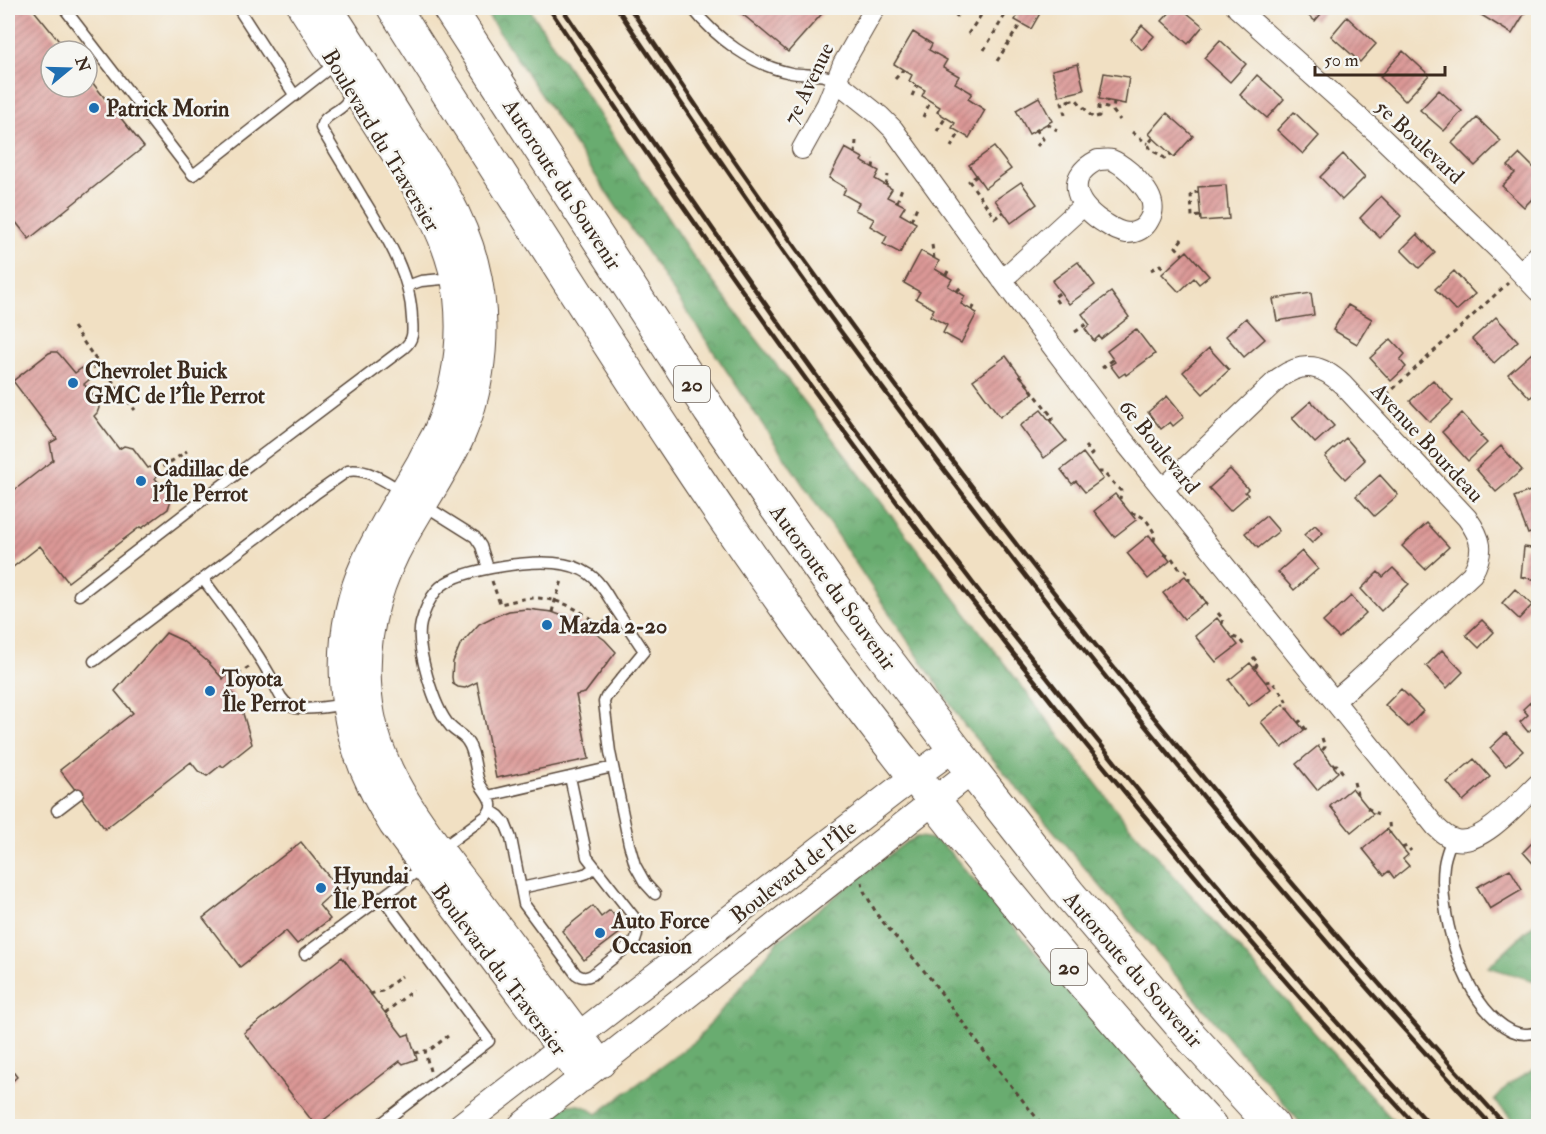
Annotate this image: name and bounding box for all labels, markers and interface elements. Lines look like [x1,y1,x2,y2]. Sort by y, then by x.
street label: 7e Avenue [777,38,841,129]
north arrow [39,39,99,99]
scale bar [1315,39,1446,77]
street label: Boulevard du Traversier [316,44,447,238]
text: 50 m [1324,49,1359,72]
text: N [70,53,94,75]
street label: Autoroute du Souvenir [496,93,628,276]
street label: 5e Boulevard [1369,93,1470,190]
place label: Patrick Morin [106,95,230,123]
marker: Patrick Morin [87,101,101,115]
place label: Chevrolet Buick GMC de l'Île Perrot [85,357,266,410]
road number: 20 [674,366,710,402]
marker: Chevrolet Buick GMC de l'Île Perrot [66,376,80,390]
street label: Avenue Bourdeau [1364,376,1490,508]
street label: 6e Boulevard [1113,394,1206,500]
place label: Cadillac de l'Île Perrot [152,455,249,508]
marker: Cadillac de l'Île Perrot [134,474,148,488]
street label: Autoroute du Souvenir [763,498,903,677]
place label: Mazda 2-20 [558,612,667,640]
marker: Mazda 2-20 [540,618,554,632]
place label: Toyota Île Perrot [221,665,307,718]
marker: Toyota Île Perrot [203,684,217,698]
street label: Boulevard de l'Île [724,813,862,930]
place label: Hyundai Île Perrot [333,862,418,915]
street label: Boulevard du Traversier [425,878,574,1062]
marker: Hyundai Île Perrot [314,881,328,895]
street label: Autoroute du Souvenir [1057,885,1210,1054]
place label: Auto Force Occasion [611,907,710,960]
marker: Auto Force Occasion [593,926,607,940]
road number: 20 [1051,949,1087,985]

